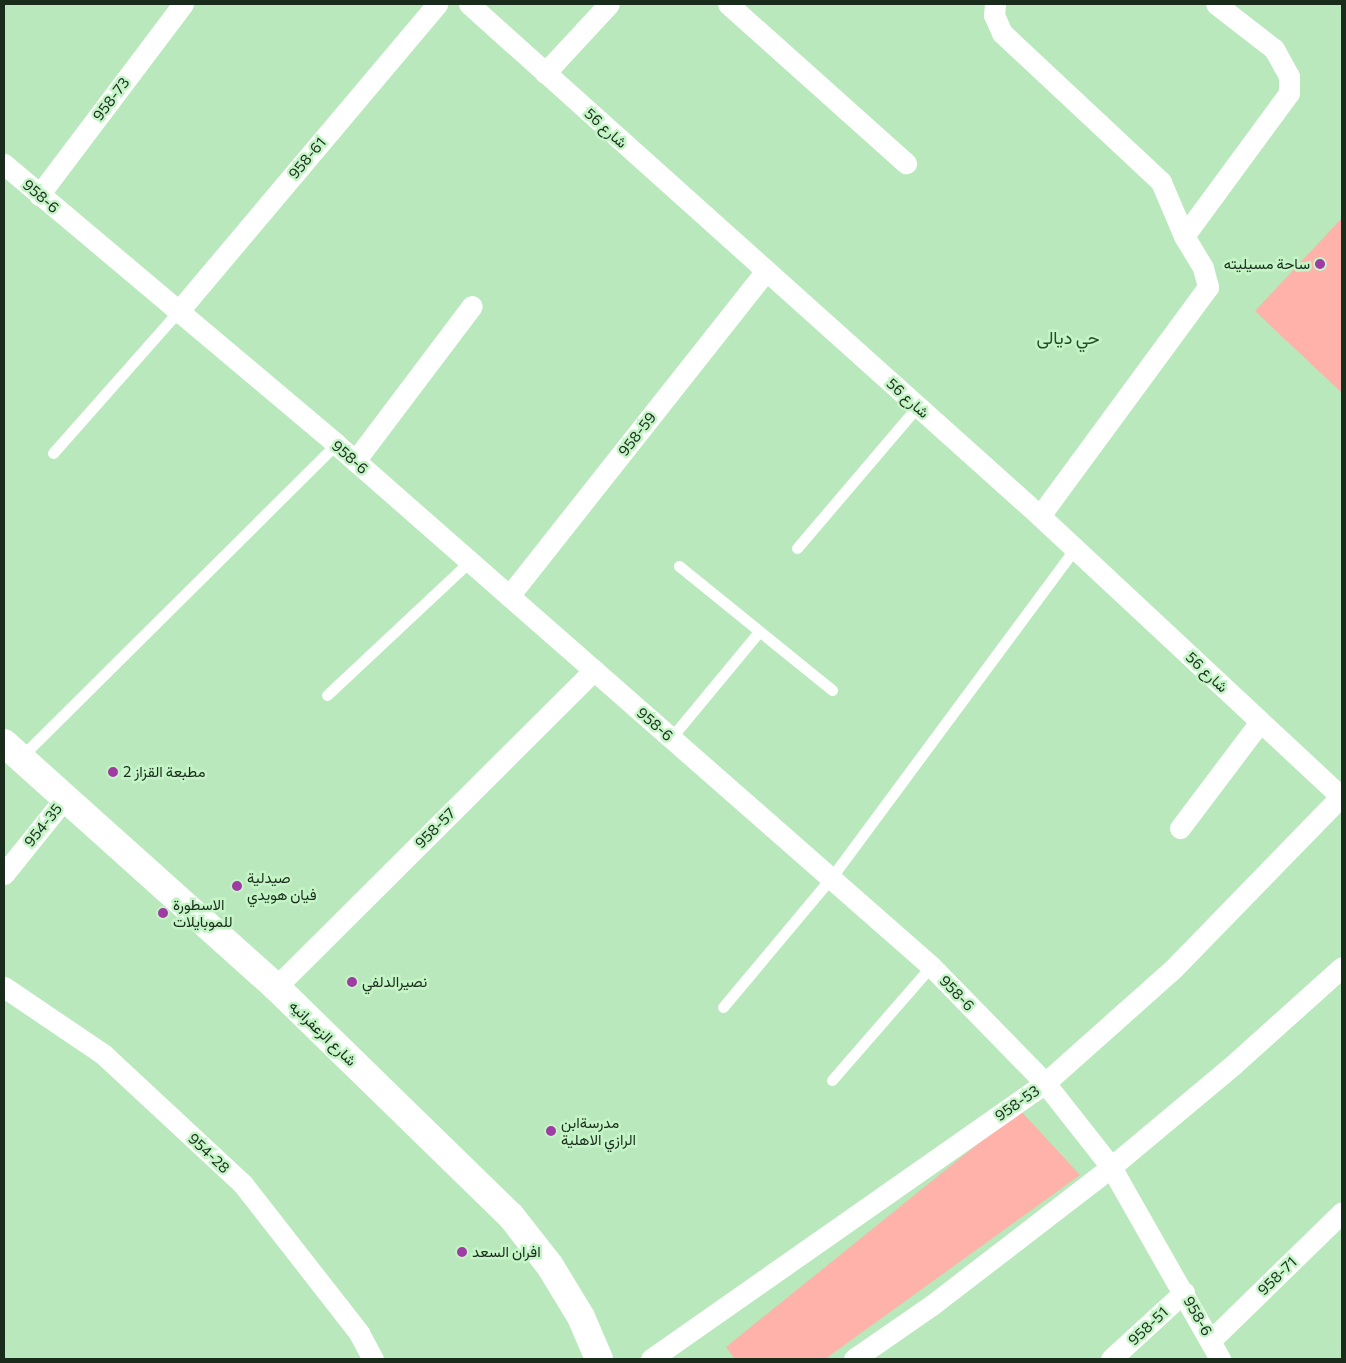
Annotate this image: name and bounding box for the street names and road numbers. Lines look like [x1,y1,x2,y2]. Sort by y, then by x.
street label: 958-73 [89,74,133,124]
street label: شارع 56 [581,104,631,152]
street label: 958-61 [284,134,330,182]
street label: 958-6 [19,175,63,217]
street label: شارع 56 [883,374,933,422]
street label: 958-59 [614,408,660,460]
street label: 958-6 [328,436,372,478]
street label: شارع 56 [1182,648,1232,696]
street label: 958-6 [633,703,677,745]
street label: 954-35 [20,800,66,850]
street label: 958-57 [411,804,459,852]
street label: 958-6 [936,972,978,1014]
street label: شارع الزعفرانيه [286,996,360,1070]
street label: 958-53 [991,1081,1043,1125]
street label: 954-28 [184,1129,234,1177]
street label: 958-71 [1254,1253,1300,1299]
street label: 958-6 [1180,1293,1216,1339]
street label: 958-51 [1124,1303,1172,1349]

